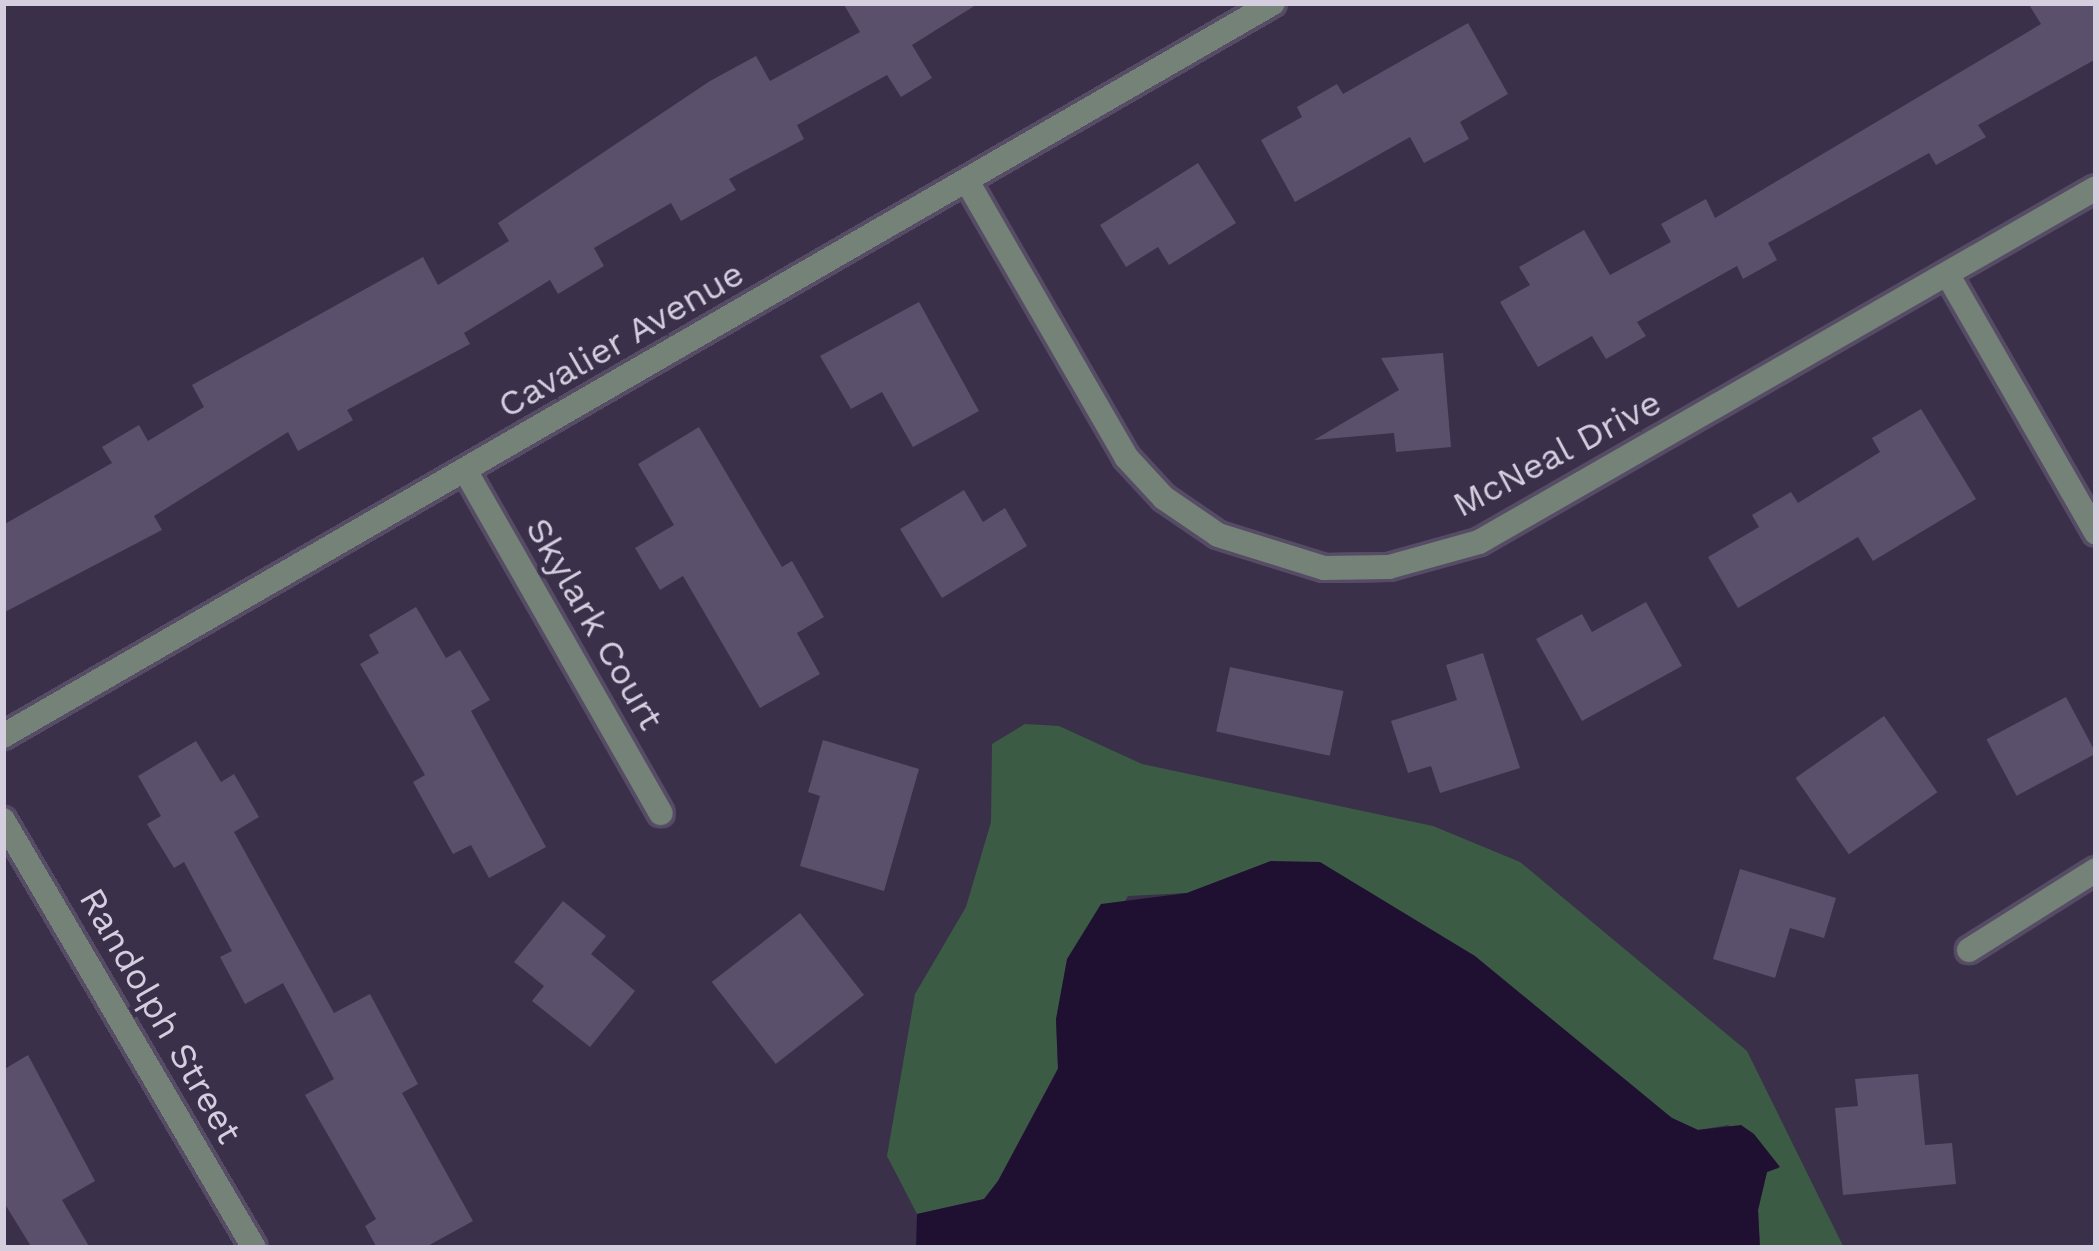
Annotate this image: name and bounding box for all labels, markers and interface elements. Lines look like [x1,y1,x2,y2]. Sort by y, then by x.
street label: Cavalier Avenue [489,252,753,428]
street label: McNeal Drive [1445,381,1669,527]
street label: Skylark Court [516,510,672,738]
street label: Randolph Street [69,881,251,1151]

